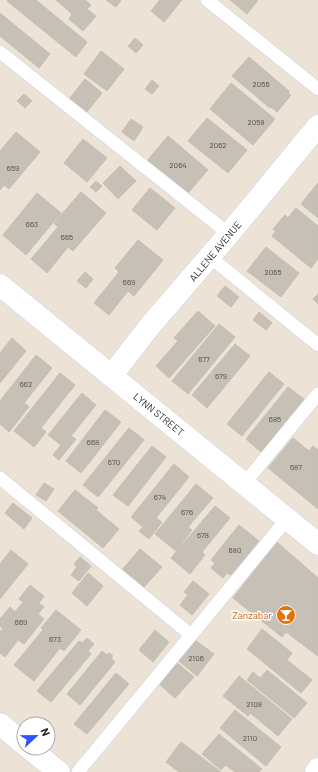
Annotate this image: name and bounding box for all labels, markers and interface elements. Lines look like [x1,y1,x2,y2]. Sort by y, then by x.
house number: 2056 [252,79,270,89]
house number: 2058 [247,117,265,127]
house number: 2062 [209,140,227,150]
house number: 2064 [169,160,187,170]
house number: 659 [7,163,19,173]
street label: ALLENE AVENUE [186,218,244,284]
house number: 663 [26,219,38,229]
house number: 665 [61,232,73,242]
house number: 2065 [264,267,282,277]
house number: 669 [123,277,135,287]
house number: 677 [198,354,210,364]
house number: 679 [215,371,227,381]
house number: 662 [20,379,32,389]
street label: LYNN STREET [131,390,187,438]
house number: 685 [269,414,281,424]
house number: 668 [87,437,99,447]
house number: 670 [108,457,120,467]
house number: 687 [290,462,302,472]
house number: 674 [154,492,166,502]
house number: 676 [181,507,193,517]
house number: 678 [197,530,209,540]
house number: 680 [229,545,241,555]
bar icon: Zanzabar [275,604,297,626]
place label: Zanzabar [232,609,272,621]
house number: 669 [15,617,27,627]
house number: 673 [49,634,61,644]
house number: 2106 [188,653,204,663]
house number: 2108 [246,699,262,709]
north arrow [16,716,56,756]
text: N [38,726,53,738]
house number: 2110 [243,733,257,743]

